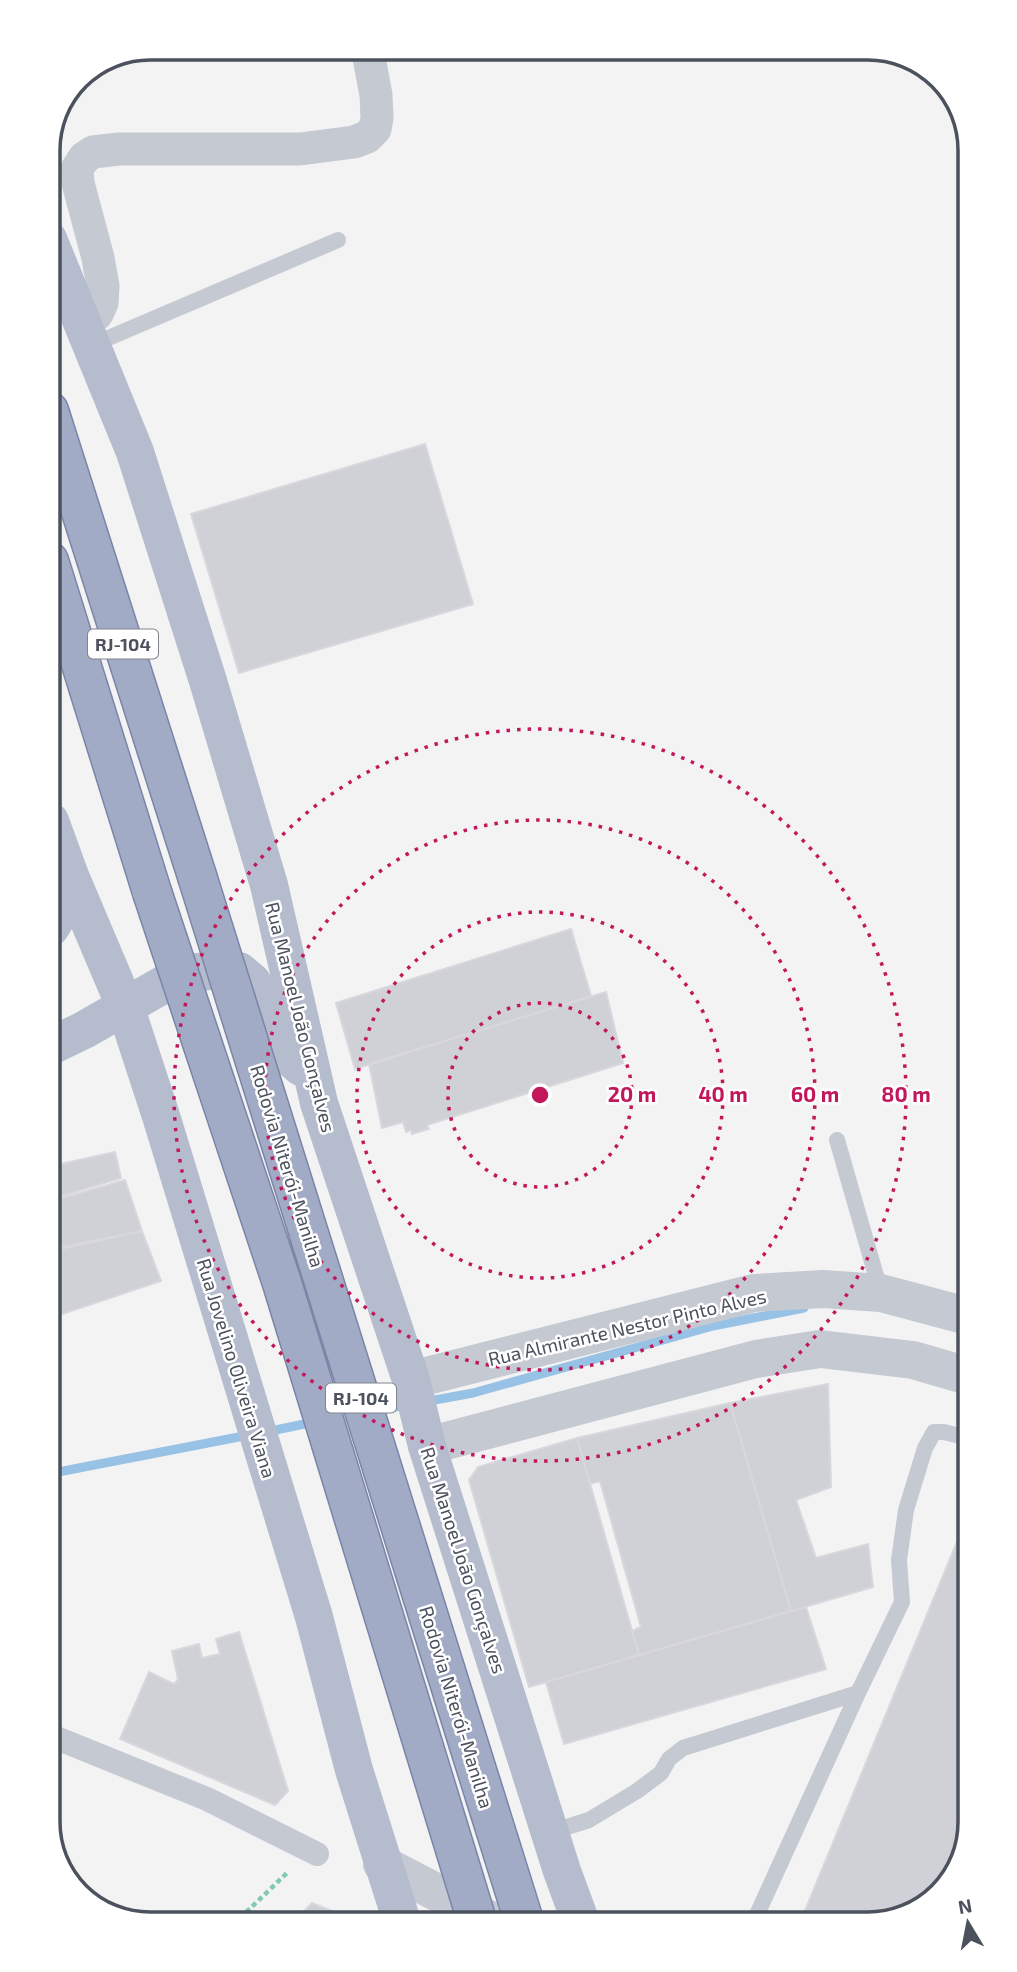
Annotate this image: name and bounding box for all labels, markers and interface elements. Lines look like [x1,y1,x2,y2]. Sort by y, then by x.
road number: RJ-104 [88,630,158,658]
street label: Rua Manoel João Gonçalves [260,899,341,1135]
street label: Rodovia Niterói-Manilha [246,1062,330,1270]
text: 20 m [608,1081,656,1106]
text: 40 m [698,1081,748,1106]
text: 60 m [791,1081,839,1106]
text: 80 m [881,1081,931,1106]
centre of rings [528,1083,552,1107]
street label: Rua Jovelino Oliveira Viana [193,1255,281,1481]
street label: Rua Almirante Nestor Pinto Alves [486,1284,768,1370]
road number: RJ-104 [326,1384,396,1413]
street label: Rua Manoel João Gonçalves [416,1444,512,1676]
street label: Rodovia Niterói-Manilha [415,1603,499,1811]
north arrow [933,1888,1003,1958]
text: N [956,1893,974,1918]

